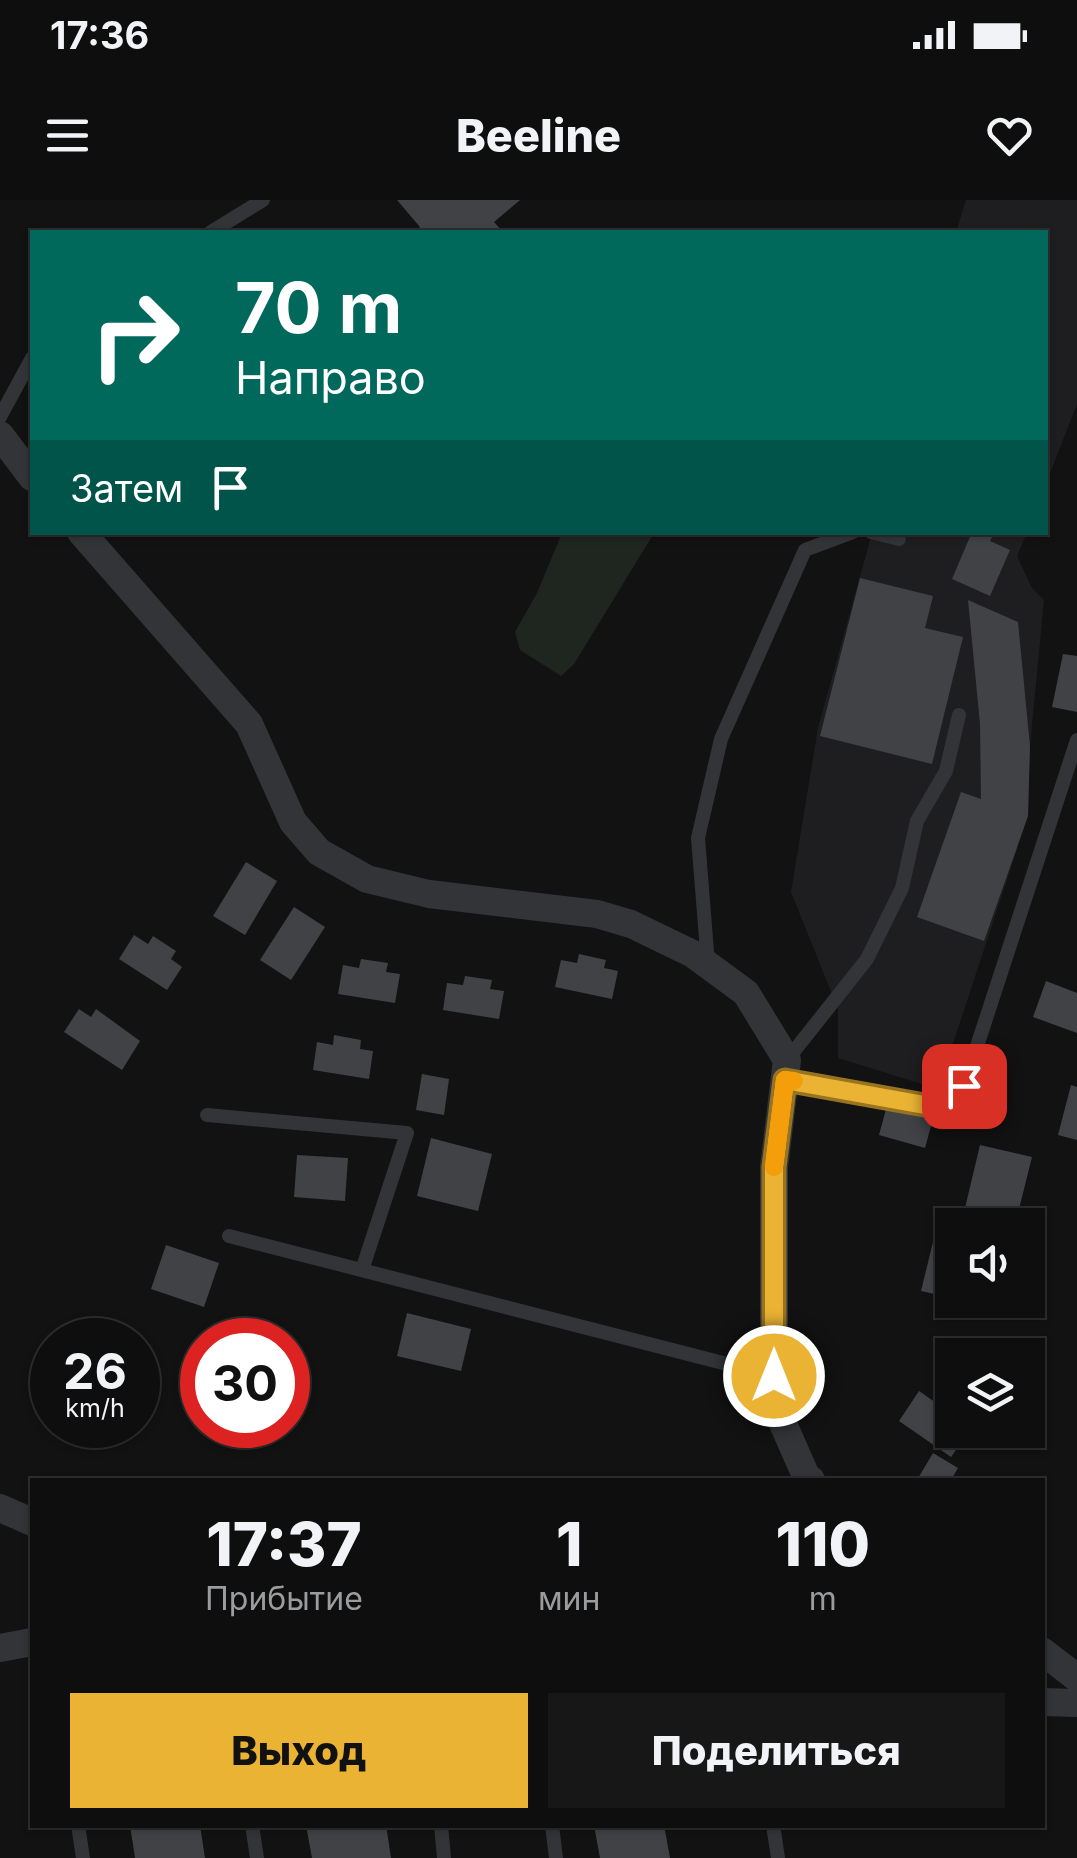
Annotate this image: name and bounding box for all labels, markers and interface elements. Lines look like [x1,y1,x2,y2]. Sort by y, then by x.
text: 17:36 [50,12,149,58]
icon: menu [40,108,95,163]
text: Beeline [456,108,621,163]
icon: heart [982,108,1037,163]
text: 70 m [235,265,402,350]
icon: right [70,270,200,400]
text: Направо [235,350,426,405]
icon: arrive [203,460,258,515]
text: Затем [70,465,183,511]
pin [922,1044,1007,1129]
icon: arrive [937,1059,992,1114]
map controls [935,1208,1045,1448]
button: sound [935,1208,1045,1318]
speed limit sign: 30 [180,1318,310,1448]
position arrow [722,1324,826,1428]
button: layers [935,1338,1045,1448]
text: 26 [63,1341,127,1401]
text: km/h [65,1393,125,1423]
text: 17:37 [206,1508,362,1580]
text: 1 [556,1508,582,1580]
text: 110 [775,1508,870,1580]
text: Прибытие [205,1579,363,1618]
text: мин [538,1579,600,1618]
text: m [809,1579,837,1618]
button: Выход [70,1693,528,1808]
button: Поделиться [548,1693,1005,1808]

